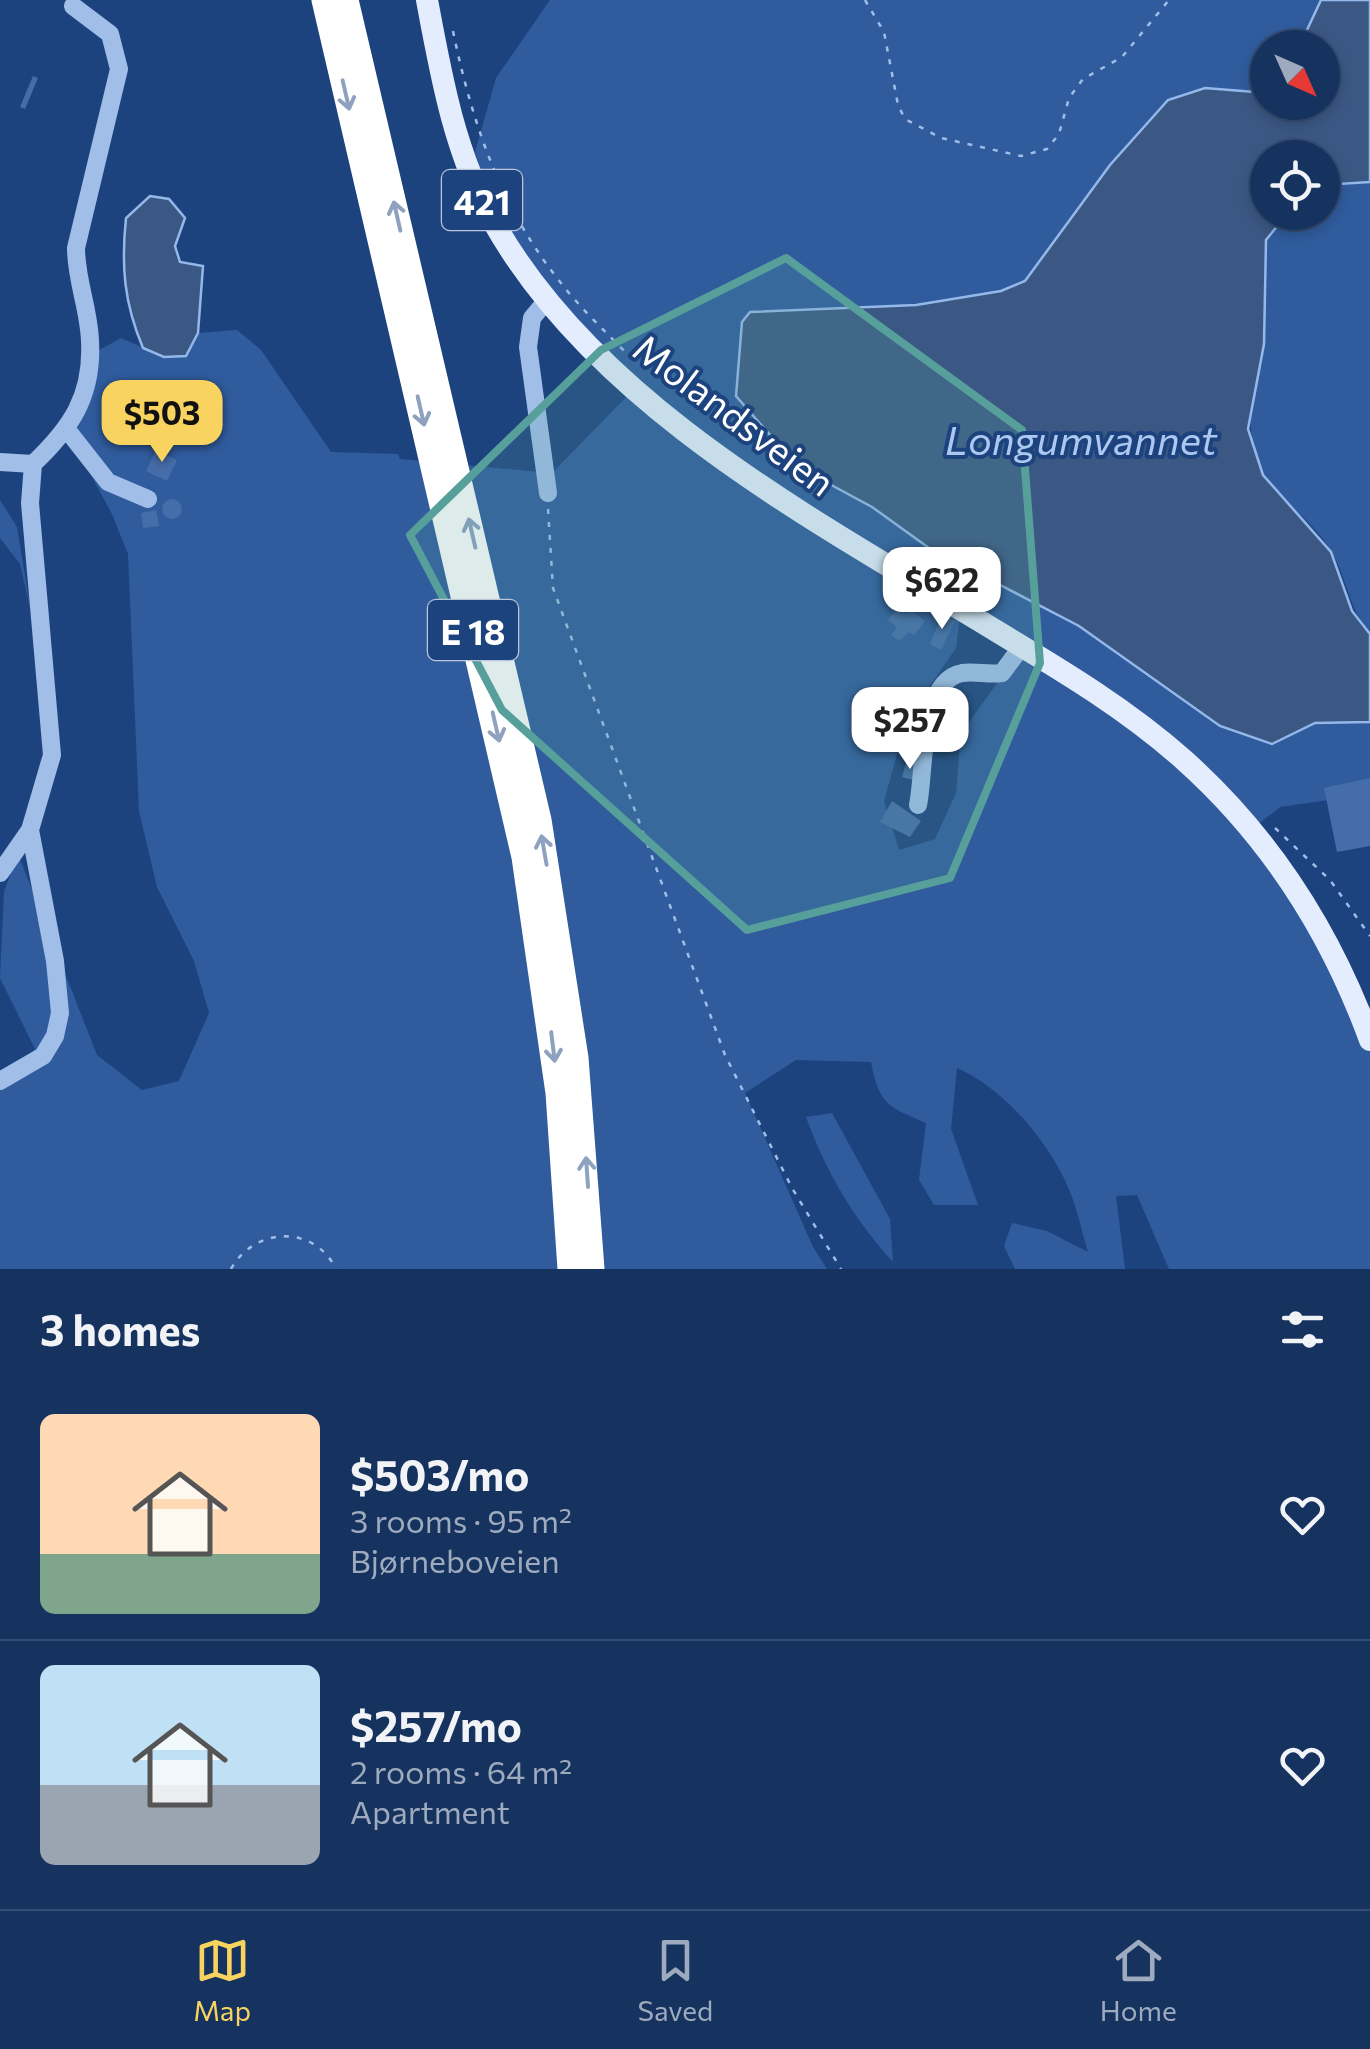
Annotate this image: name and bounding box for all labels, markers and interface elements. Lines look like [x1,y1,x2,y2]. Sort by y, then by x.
north arrow [1250,30,1340,120]
map controls [1250,30,1340,230]
one-way arrow [338,78,356,110]
button: locate [1250,140,1340,230]
road number: 421 [442,170,522,230]
one-way arrow [387,201,406,233]
street label: Molandsveien [625,323,845,505]
pin: $503 [103,380,221,465]
text: $503 [124,392,200,432]
one-way arrow [413,394,431,426]
water label: Longumvannet [945,414,1219,463]
one-way arrow [462,518,480,550]
pin: $622 [883,547,1001,632]
text: $622 [905,559,979,599]
road number: E 18 [428,600,518,660]
pin: $257 [851,687,969,772]
text: $257 [874,699,946,739]
one-way arrow [488,711,506,743]
one-way arrow [534,834,553,866]
one-way arrow [544,1031,563,1063]
one-way arrow [577,1156,596,1188]
icon: filters [1275,1302,1330,1357]
text: 3 homes [40,1303,200,1355]
text: $503/mo [350,1448,529,1500]
icon: home [120,1454,240,1574]
icon: heart [1275,1487,1330,1542]
text: 3 rooms · 95 m² [350,1500,572,1540]
text: Bjørneboveien [350,1540,560,1580]
text: $257/mo [350,1699,522,1751]
icon: home [120,1705,240,1825]
icon: heart [1275,1738,1330,1793]
text: 2 rooms · 64 m² [350,1751,572,1791]
text: Apartment [350,1791,510,1831]
tab: Map [193,1933,251,2027]
tab: Saved [638,1933,713,2027]
tab: Home [1100,1933,1177,2027]

